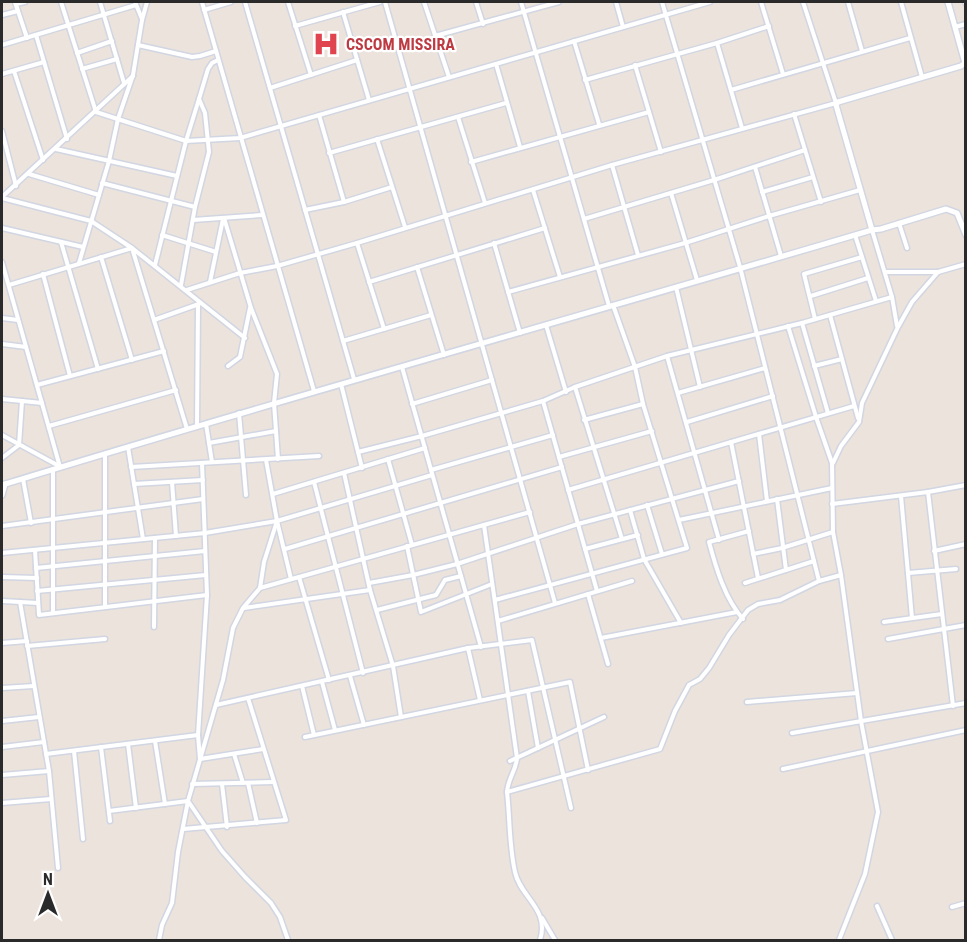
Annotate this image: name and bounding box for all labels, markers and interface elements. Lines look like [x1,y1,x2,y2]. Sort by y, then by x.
hospital icon: CSCOM MISSIRA [311,29,341,59]
place label: CSCOM MISSIRA [346,35,455,54]
north arrow [18,864,78,924]
text: N [43,870,53,889]

